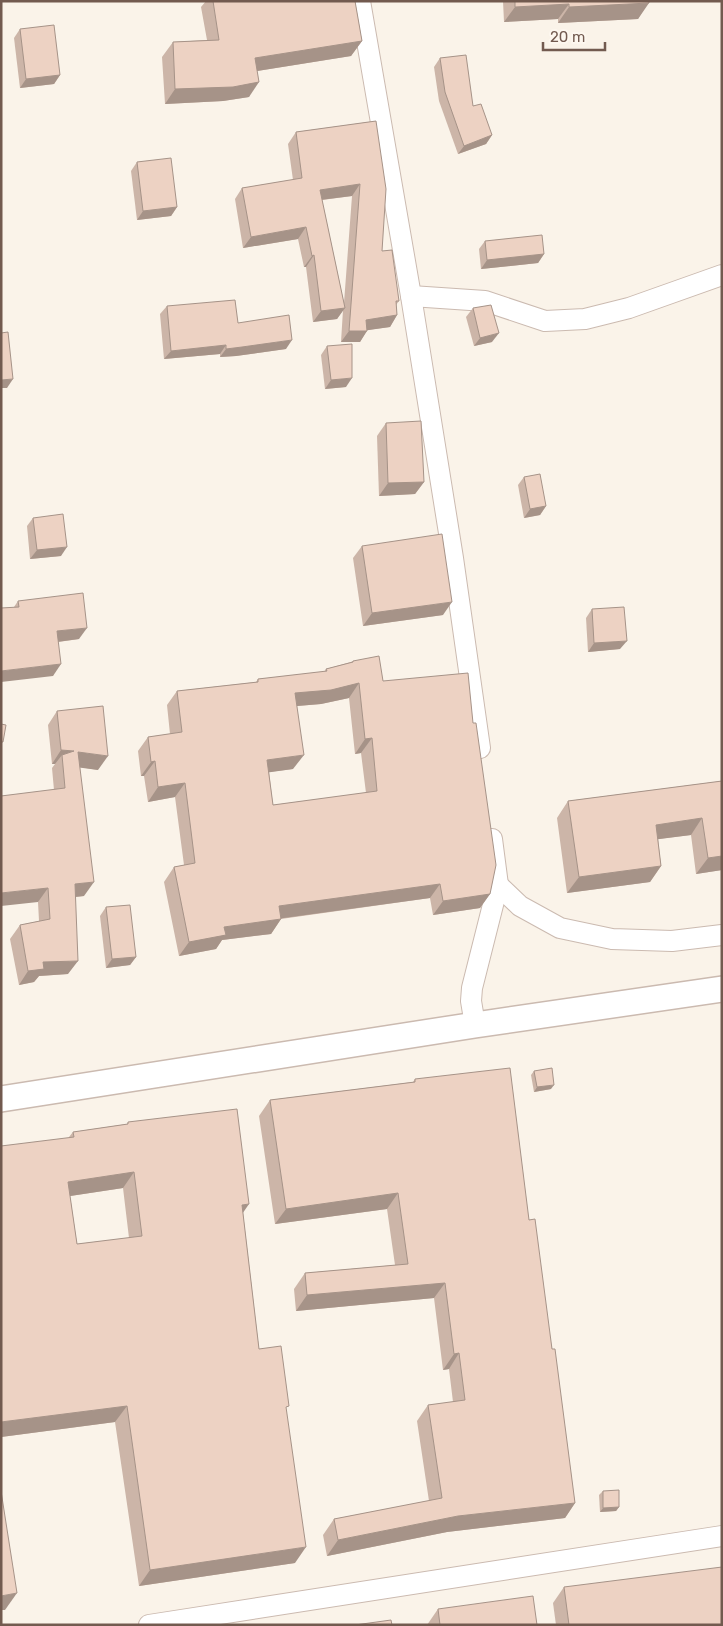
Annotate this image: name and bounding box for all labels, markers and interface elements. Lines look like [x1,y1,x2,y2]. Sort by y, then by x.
scale bar [543,20,606,52]
text: 20 m [550,28,585,46]

